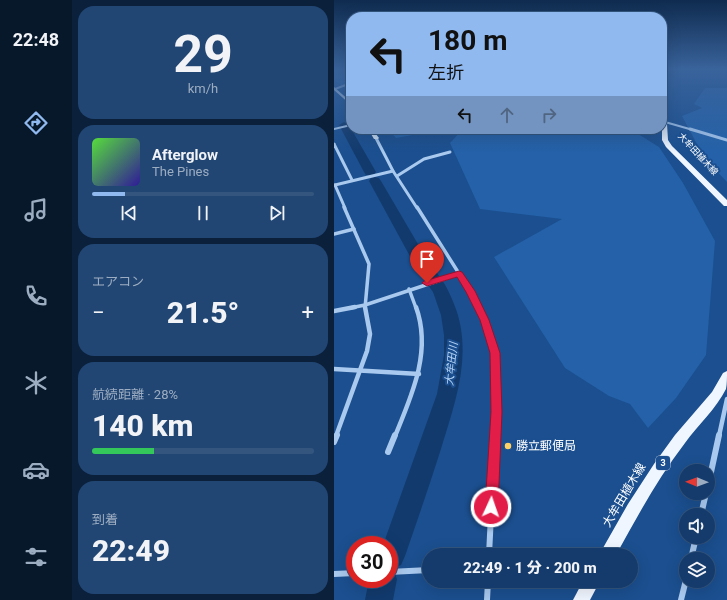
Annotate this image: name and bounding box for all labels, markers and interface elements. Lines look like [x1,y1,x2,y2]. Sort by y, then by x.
text: 29 [173,24,233,85]
text: 180 m [428,24,507,57]
icon: left [362,28,414,80]
text: 22:48 [13,29,59,50]
text: 左折 [428,62,464,83]
text: km/h [188,81,218,96]
icon: left [454,104,476,126]
icon: ahead [496,104,518,126]
icon: right [538,104,560,126]
icon: directions [22,109,50,137]
street label: 大牟田植木線 [676,130,721,178]
text: Afterglow [152,146,218,164]
text: The Pines [152,164,209,179]
icon: music [22,196,50,224]
icon: previous [118,202,140,224]
icon: pause [192,202,214,224]
icon: next [266,202,288,224]
pin [410,242,444,283]
icon: arrive [416,248,438,270]
text: エアコン [92,274,144,289]
icon: phone [22,282,50,310]
text: 21.5° [167,295,239,330]
text: − [92,300,105,325]
text: + [302,300,314,325]
water label: 大牟田川 [443,340,460,387]
icon: climate [22,369,50,397]
text: 航続距離 · 28% [92,387,178,402]
text: 140 km [92,408,194,443]
place label: 勝立郵便局 [516,439,576,453]
marker: 勝立郵便局 [503,441,513,451]
icon: car [22,456,50,484]
road number: 3 [656,456,670,470]
street label: 大牟田植木線 [599,461,649,529]
north arrow [679,464,715,500]
map controls [679,464,715,588]
position arrow [470,486,512,528]
button: sound [679,508,715,544]
text: 到着 [92,512,118,527]
text: 22:49 [92,533,170,568]
speed limit sign: 30 [346,536,398,588]
icon: filters [22,543,50,571]
button: layers [679,552,715,588]
text: 22:49 · 1 分 · 200 m [463,559,597,577]

